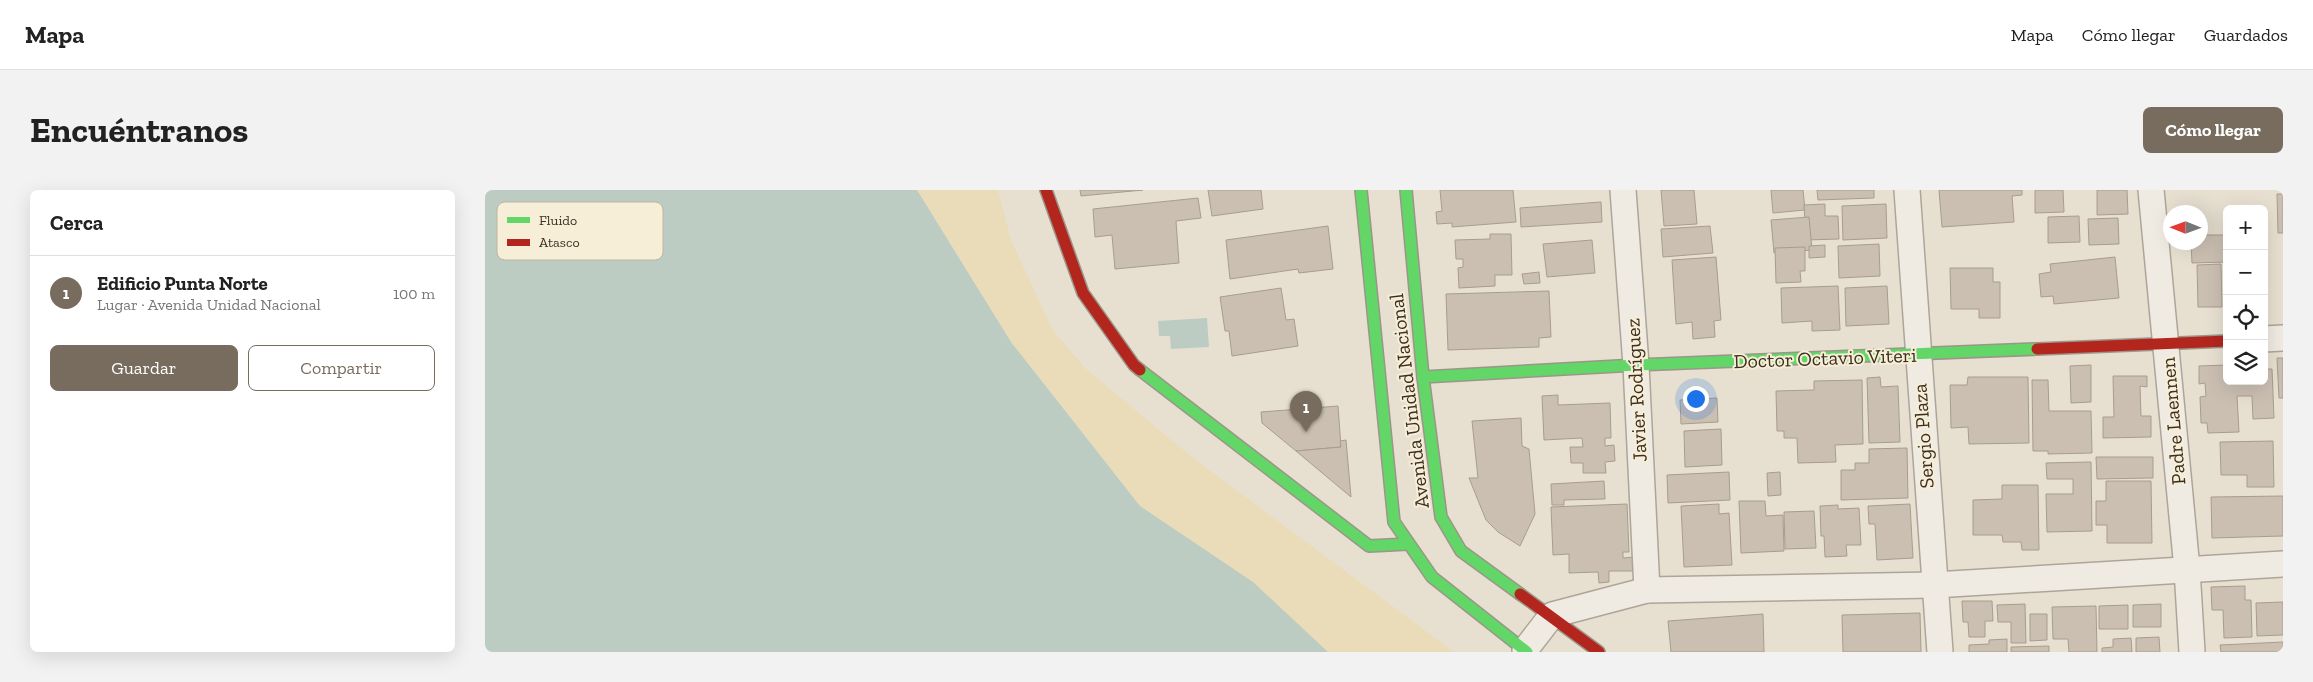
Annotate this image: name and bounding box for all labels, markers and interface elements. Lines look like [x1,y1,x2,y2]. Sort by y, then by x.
text: Mapa [25,20,84,49]
text: Mapa [2011,24,2054,46]
text: Cómo llegar [2082,24,2176,46]
text: Guardados [2204,24,2288,46]
button: Cómo llegar [2143,107,2283,153]
text: Encuéntranos [30,109,248,151]
legend [497,202,663,260]
north arrow [2163,205,2208,250]
map controls [2223,205,2268,385]
button: + [2223,205,2268,250]
text: Cerca [50,210,103,235]
text: Fluido [539,212,577,229]
text: Atasco [539,234,580,251]
button: − [2223,250,2268,295]
text: Edificio Punta Norte [97,272,268,295]
text: 1 [63,284,69,303]
text: 100 m [393,284,435,303]
street label: Avenida Unidad Nacional [1384,292,1434,510]
text: Lugar · Avenida Unidad Nacional [97,295,321,314]
button: locate [2223,295,2268,340]
street label: Javier Rodríguez [1620,318,1652,462]
button: layers [2223,340,2268,385]
street label: Doctor Octavio Viteri [1733,343,1917,373]
button: Guardar [50,345,238,391]
button: Compartir [248,345,435,391]
street label: Padre Laennen [2155,356,2191,486]
street label: Sergio Plaza [1907,382,1939,489]
your location [1683,386,1709,412]
pin: 1 [1290,391,1322,432]

